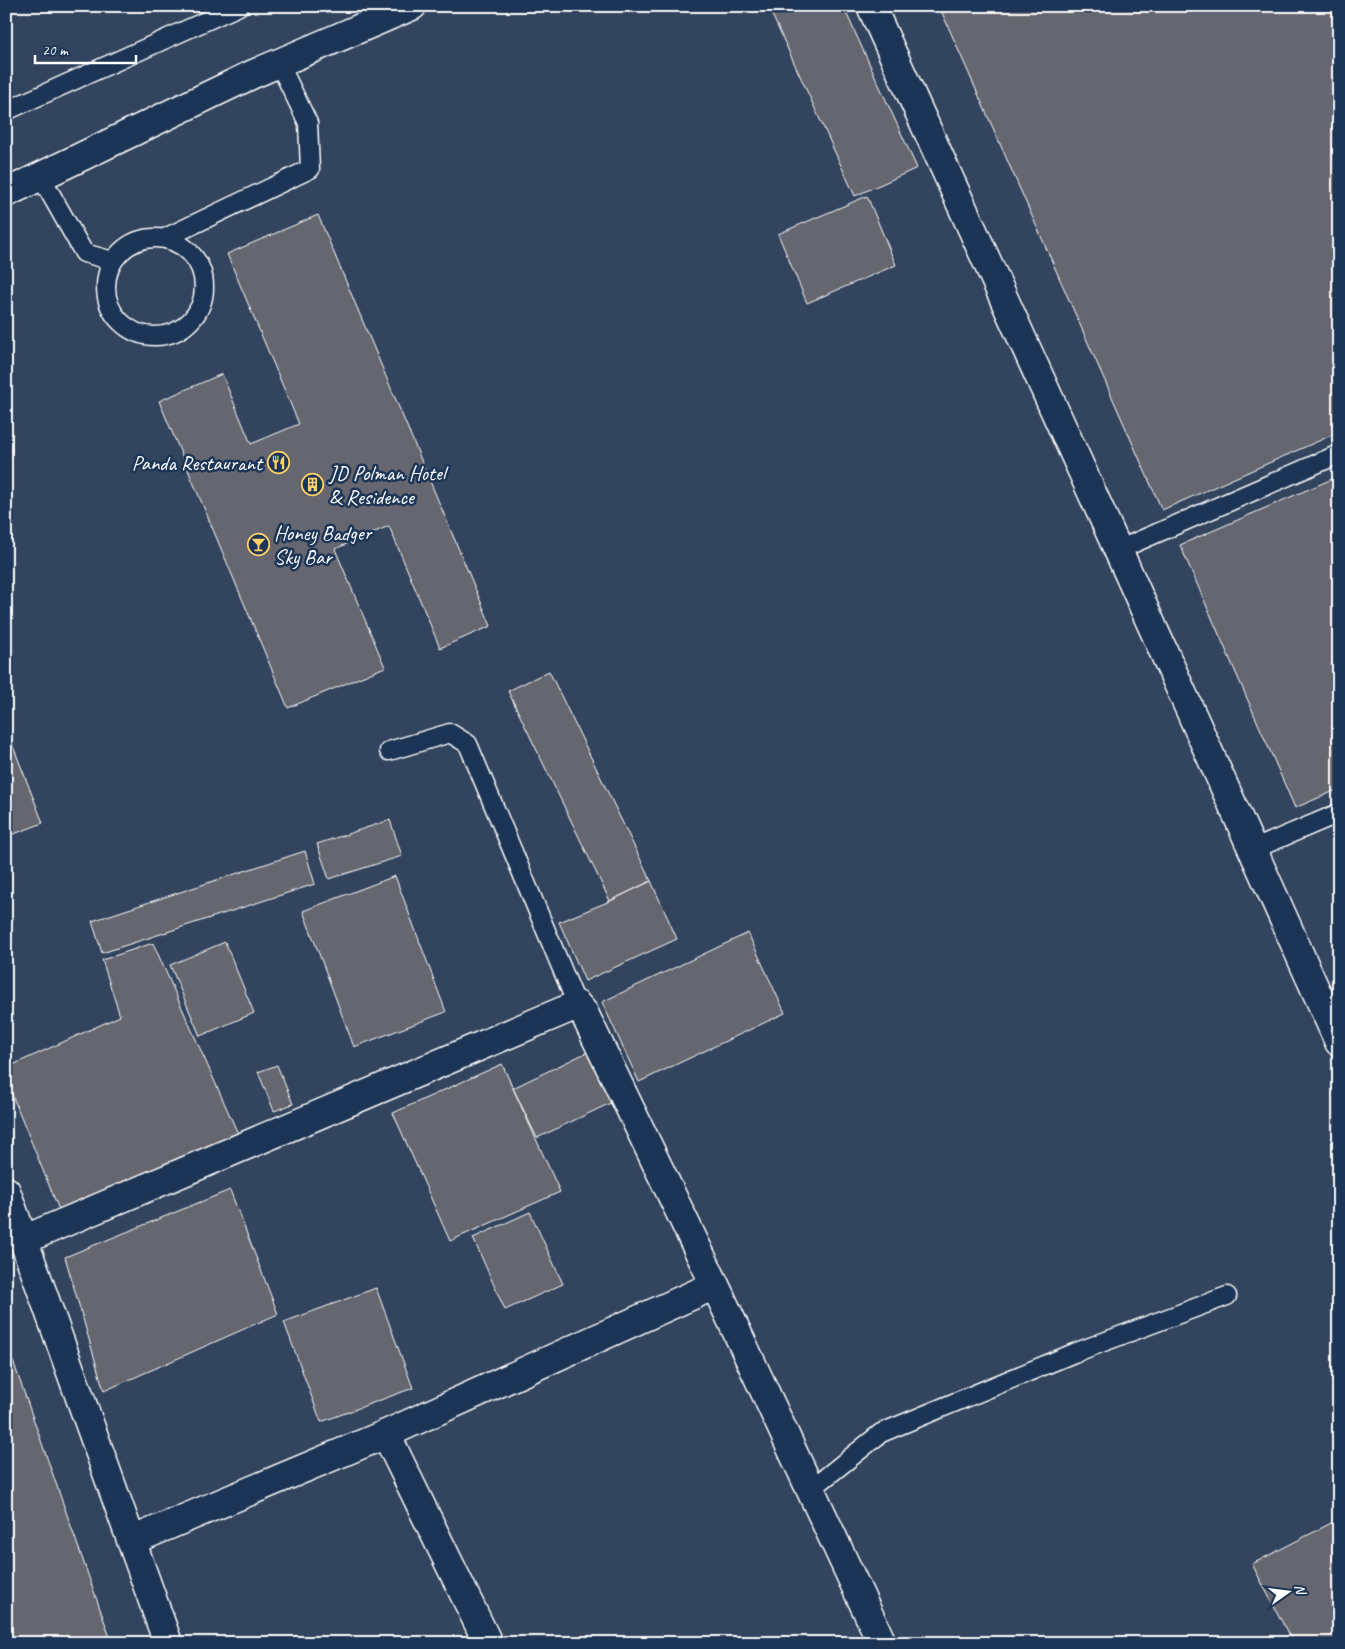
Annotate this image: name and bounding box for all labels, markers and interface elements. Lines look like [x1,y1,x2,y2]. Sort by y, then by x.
scale bar [35,32,136,64]
text: 20 m [42,41,69,60]
place label: Panda Restaurant [132,450,264,476]
restaurant icon: Panda Restaurant [266,451,290,475]
place label: JD Polman Hotel & Residence [328,460,449,510]
building icon: JD Polman Hotel & Residence [301,473,325,497]
place label: Honey Badger Sky Bar [274,520,373,570]
bar icon: Honey Badger Sky Bar [246,533,270,557]
north arrow [1262,1566,1312,1616]
text: N [1291,1583,1310,1597]

